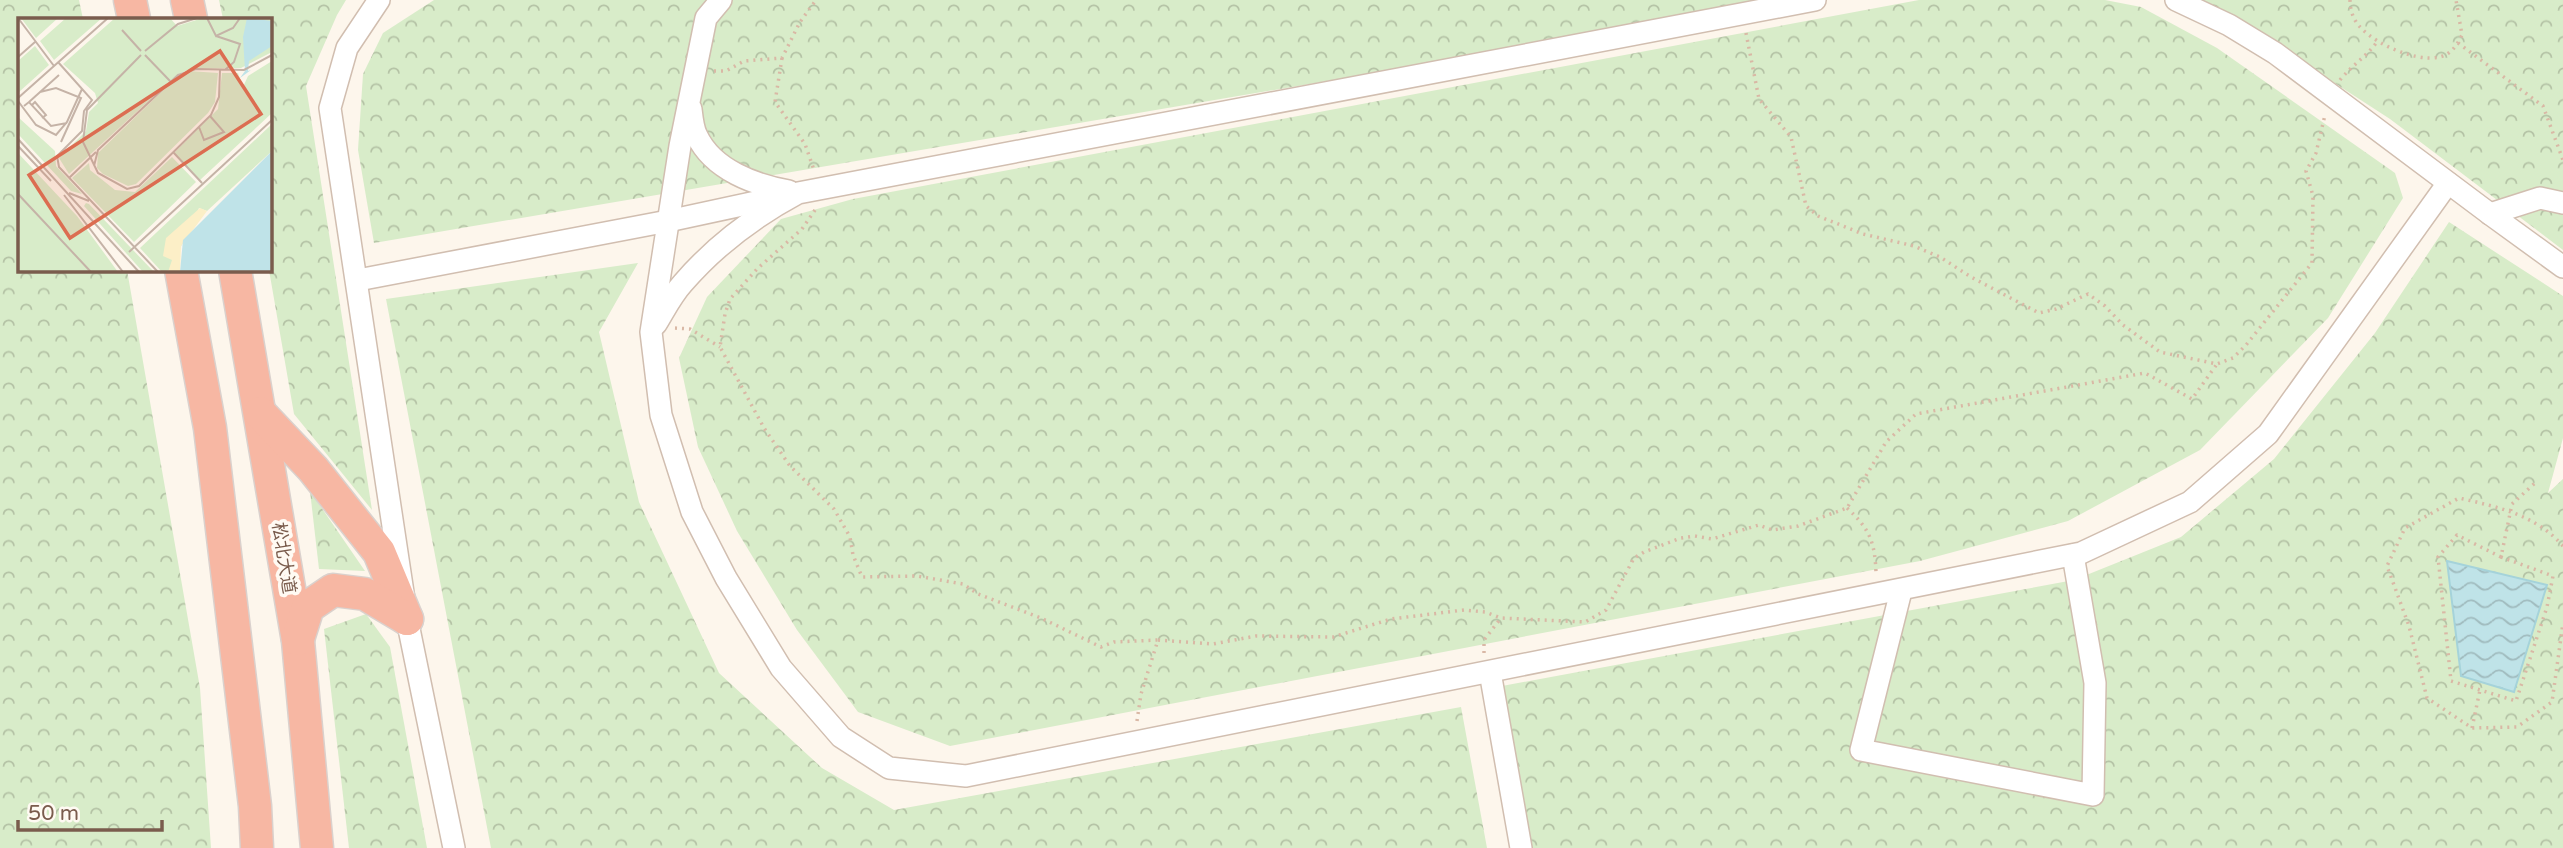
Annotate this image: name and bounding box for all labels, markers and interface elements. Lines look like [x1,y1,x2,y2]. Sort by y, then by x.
inset map [18,18,271,271]
street label: 松北大道 [268,521,300,595]
scale bar [18,788,161,832]
text: 50 m [28,801,79,826]

